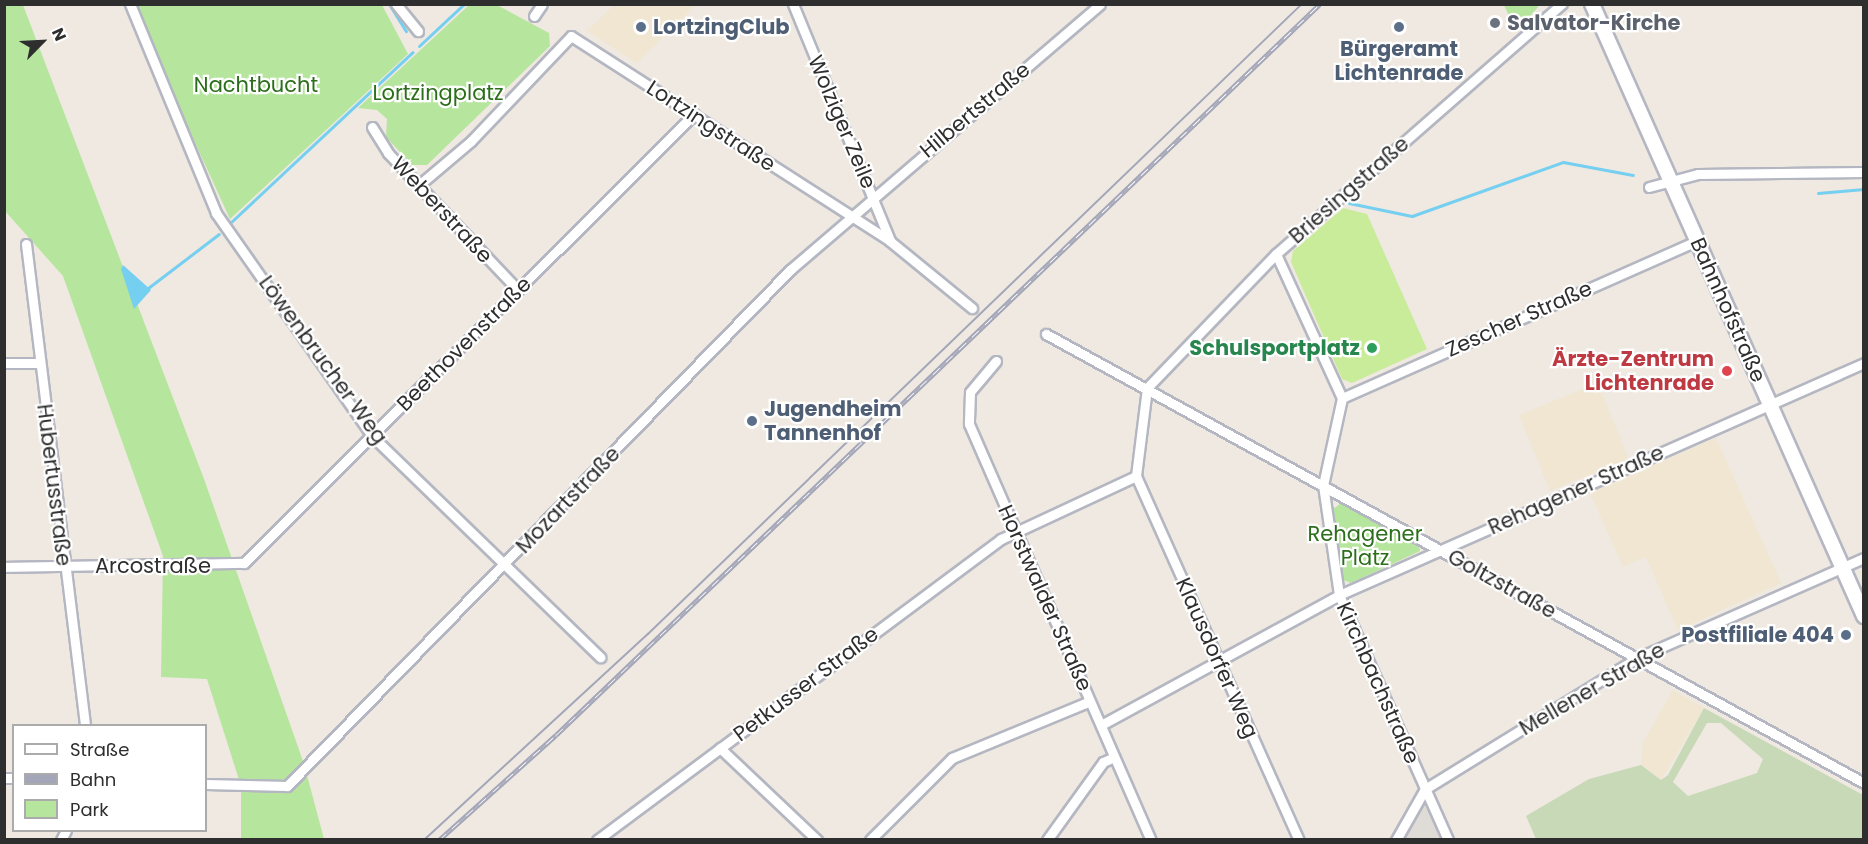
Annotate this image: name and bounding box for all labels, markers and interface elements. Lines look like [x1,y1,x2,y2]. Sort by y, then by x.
place label: Salvator-Kirche [1507,10,1680,36]
north arrow [12,12,72,72]
place label: LortzingClub [653,14,790,40]
marker: Salvator-Kirche [1488,16,1502,30]
marker: LortzingClub [634,20,648,34]
marker: Bürgeramt Lichtenrade [1392,20,1406,34]
text: N [46,24,72,45]
place label: Bürgeramt Lichtenrade [1334,36,1464,86]
street label: Wolziger Zeile [803,52,881,192]
street label: Hilbertstraße [915,57,1035,163]
park label: Nachtbucht [194,72,318,98]
street label: Lortzingstraße [642,75,780,177]
park label: Lortzingplatz [372,80,504,106]
street label: Briesingstraße [1284,131,1414,249]
street label: Weberstraße [386,151,498,269]
street label: Bahnhofstraße [1685,234,1771,386]
street label: Löwenbrucher Weg [253,271,393,449]
street label: Beethovenstraße [392,272,536,416]
street label: Zescher Straße [1442,275,1596,363]
place label: Schulsportplatz [1189,335,1360,361]
marker: Schulsportplatz [1365,341,1379,355]
place label: Ärzte-Zentrum Lichtenrade [1552,346,1714,396]
marker: Ärzte-Zentrum Lichtenrade [1718,362,1736,380]
place label: Jugendheim Tannenhof [764,396,901,446]
street label: Hubertusstraße [32,403,76,567]
marker: Jugendheim Tannenhof [745,414,759,428]
street label: Rehagener Straße [1484,440,1668,540]
street label: Mozartstraße [511,441,625,559]
street label: Horstwalder Straße [993,501,1097,695]
park label: Rehagener Platz [1308,521,1422,571]
street label: Goltzstraße [1443,544,1561,624]
street label: Arcostraße [95,553,211,579]
street label: Klausdorfer Weg [1170,574,1264,742]
street label: Kirchbachstraße [1331,598,1425,768]
street label: Petkusser Straße [729,621,883,747]
place label: Postfiliale 404 [1681,622,1834,648]
marker: Postfiliale 404 [1839,628,1853,642]
street label: Mellener Straße [1515,637,1669,741]
legend [12,724,207,832]
text: Straße [70,737,129,762]
text: Bahn [70,767,116,792]
text: Park [70,797,109,822]

